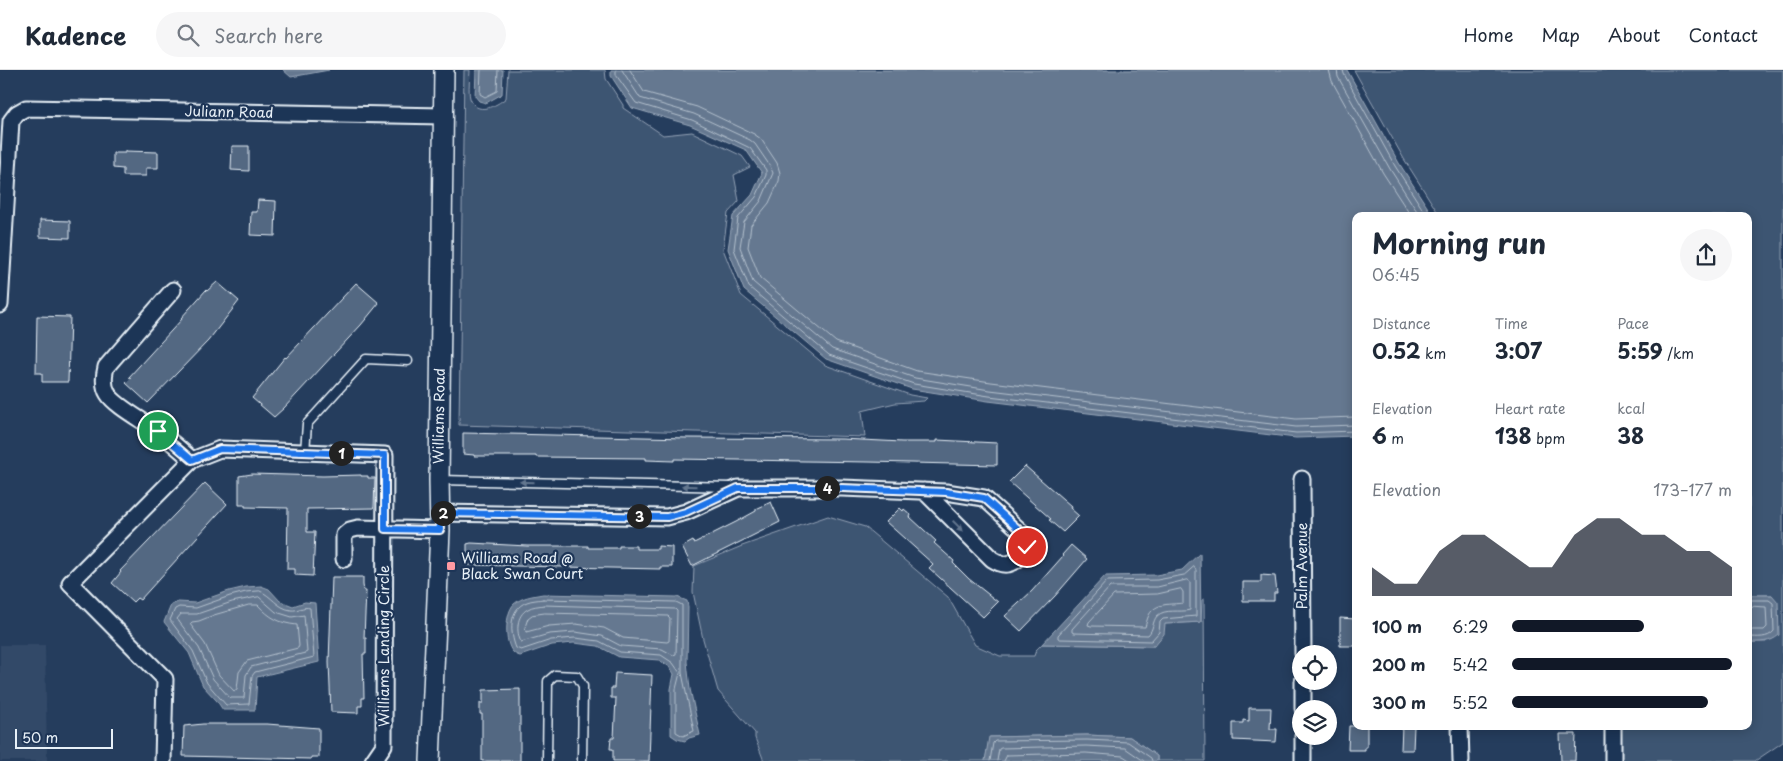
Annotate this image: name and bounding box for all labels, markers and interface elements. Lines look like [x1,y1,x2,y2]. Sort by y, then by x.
search box [156,12,506,57]
text: Kadence [25,17,126,53]
icon: search [174,21,202,49]
text: Search here [214,21,323,49]
text: Home [1463,21,1513,48]
text: Map [1541,21,1580,48]
text: About [1608,21,1660,48]
text: Contact [1688,21,1758,48]
street label: Juliann Road [184,100,274,123]
text: Morning run [1372,221,1546,264]
button: share [1680,229,1732,281]
text: 06:45 [1372,262,1420,286]
text: Distance [1372,313,1431,334]
text: Time [1495,313,1528,334]
text: Pace [1617,313,1649,334]
text: 0.52 [1372,334,1421,366]
text: 3:07 [1495,334,1542,366]
text: 5:59 [1617,334,1663,366]
text: km [1421,343,1446,364]
text: /km [1663,343,1694,364]
street label: Williams Road [427,368,450,464]
text: Elevation [1372,398,1432,419]
text: Heart rate [1495,398,1565,419]
text: kcal [1617,398,1645,419]
pin [137,410,179,452]
icon: arrive [144,417,172,445]
text: 6 [1372,419,1387,451]
text: 138 [1495,419,1532,451]
text: 38 [1617,419,1644,451]
text: m [1387,428,1404,449]
text: bpm [1532,428,1565,449]
pin: 1 [328,440,354,466]
text: 1 [338,443,345,464]
pin: 4 [814,476,840,500]
text: Elevation [1372,477,1441,501]
text: 173–177 m [1653,477,1732,501]
one-way arrow [519,478,535,486]
text: 4 [823,478,832,499]
one-way arrow [681,482,697,490]
pin: 2 [430,500,456,526]
text: 2 [439,503,448,524]
pin: 3 [626,504,652,528]
text: 3 [635,506,644,527]
one-way arrow [952,520,964,532]
street label: Palm Avenue [1291,522,1312,609]
pin [1006,526,1048,568]
icon: check [1013,533,1041,561]
place label: Williams Road @ Black Swan Court [461,547,583,584]
marker: Williams Road @ Black Swan Court [445,560,457,572]
street label: Williams Landing Circle [373,565,394,727]
text: 100 m [1372,614,1422,638]
text: 6:29 [1452,614,1488,638]
map controls [1292,645,1337,745]
button: locate [1292,645,1337,690]
text: 200 m [1372,652,1426,676]
text: 5:42 [1452,652,1488,676]
text: 300 m [1372,690,1426,714]
text: 5:52 [1452,690,1488,714]
button: layers [1292,700,1337,745]
scale bar [15,726,112,749]
text: 50 m [22,727,58,748]

